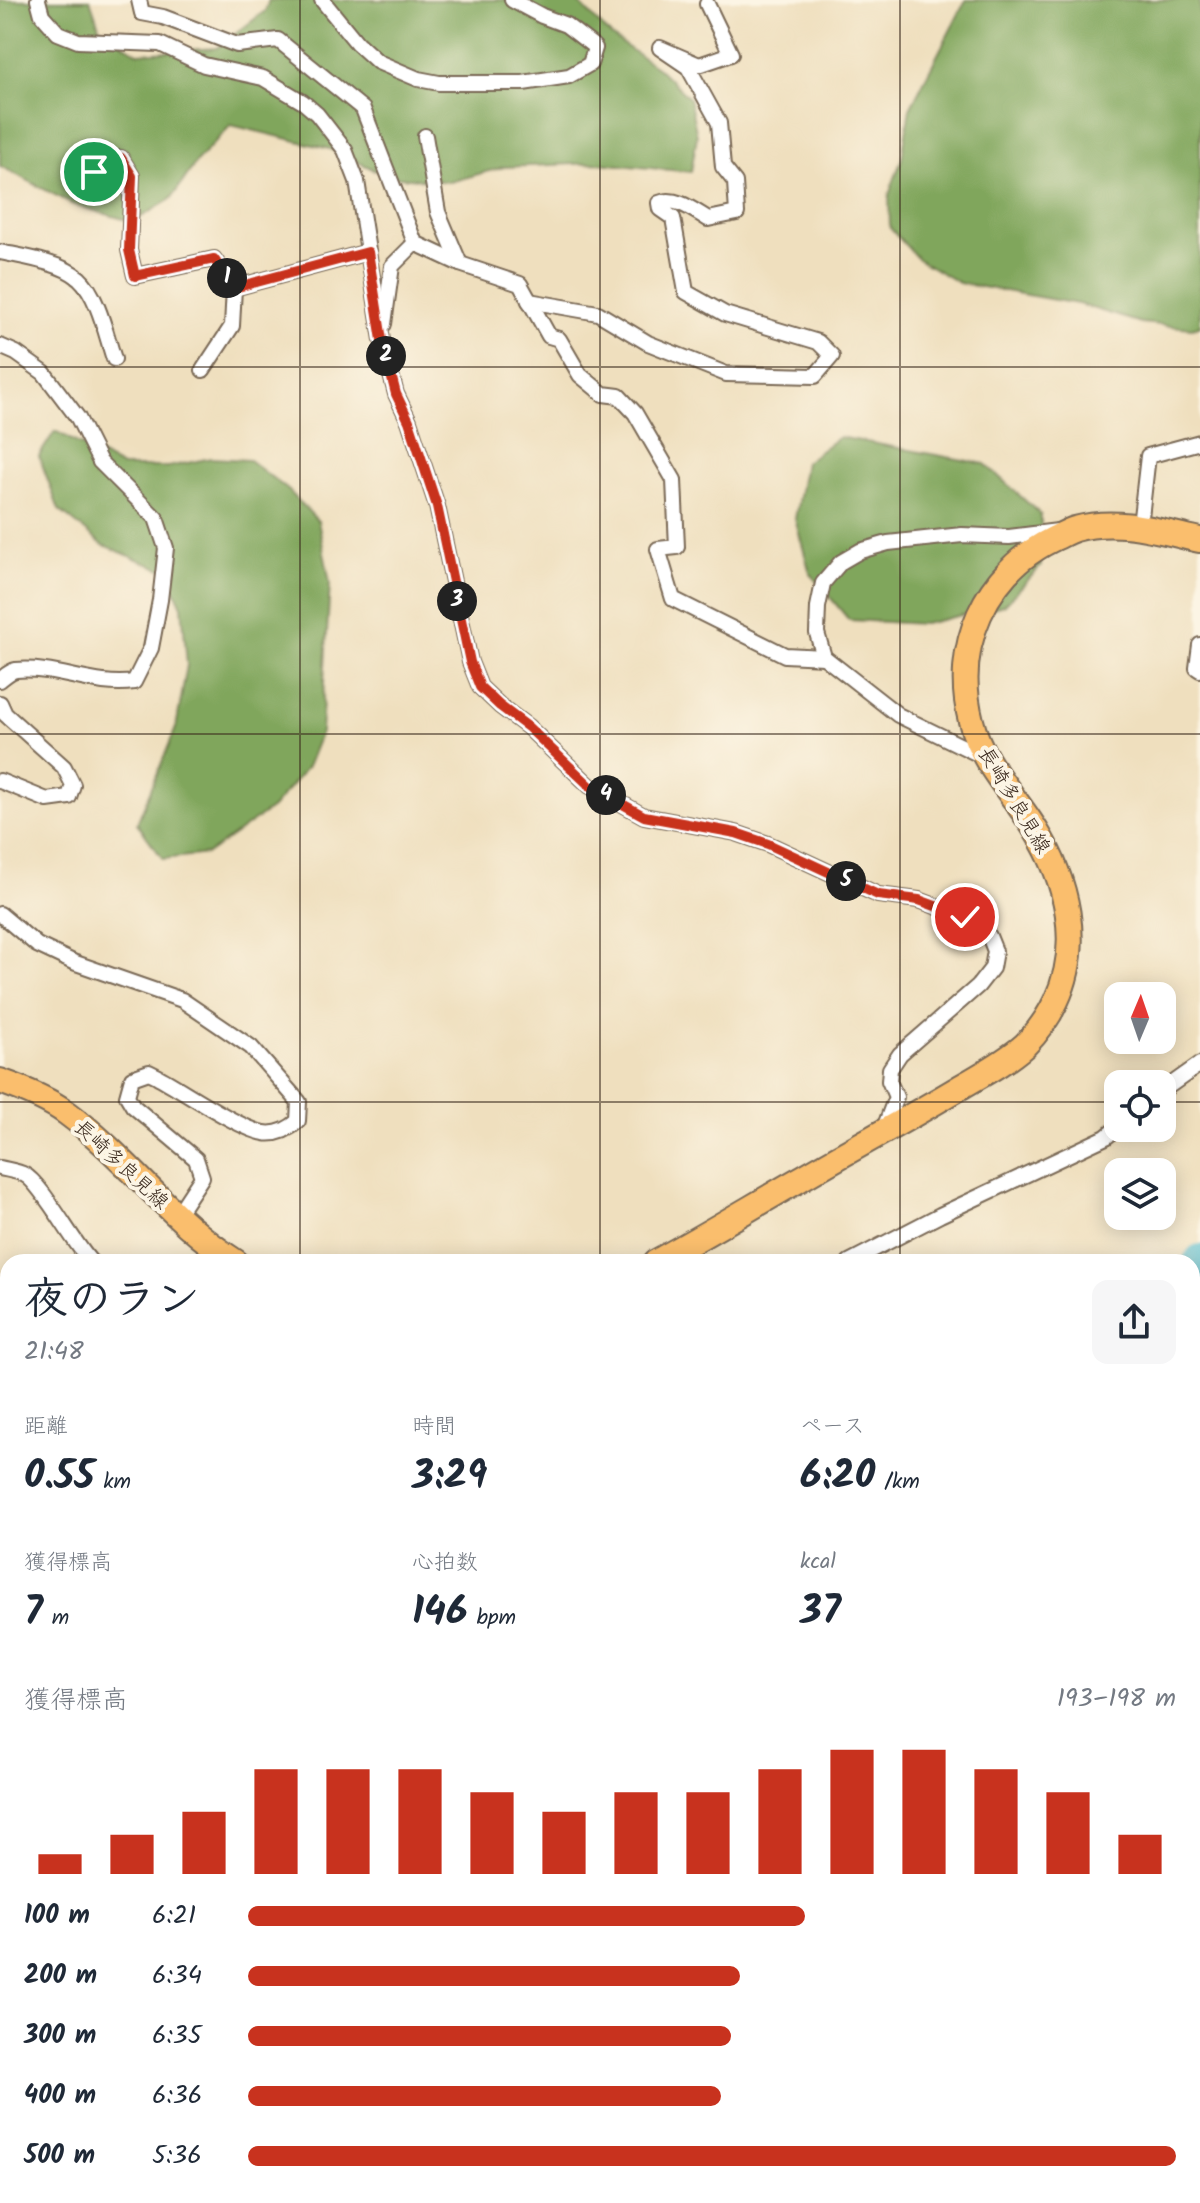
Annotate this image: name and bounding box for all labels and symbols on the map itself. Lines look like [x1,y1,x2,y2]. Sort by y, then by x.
pin [60,138,128,206]
pin: 1 [207,258,247,298]
pin: 2 [366,336,406,376]
pin: 3 [437,581,477,621]
street label: 長崎多良見線 [969,741,1058,861]
pin: 4 [586,775,626,815]
pin: 5 [826,861,866,901]
pin [931,883,999,951]
north arrow [1104,982,1176,1054]
street label: 長崎多良見線 [66,1113,175,1218]

